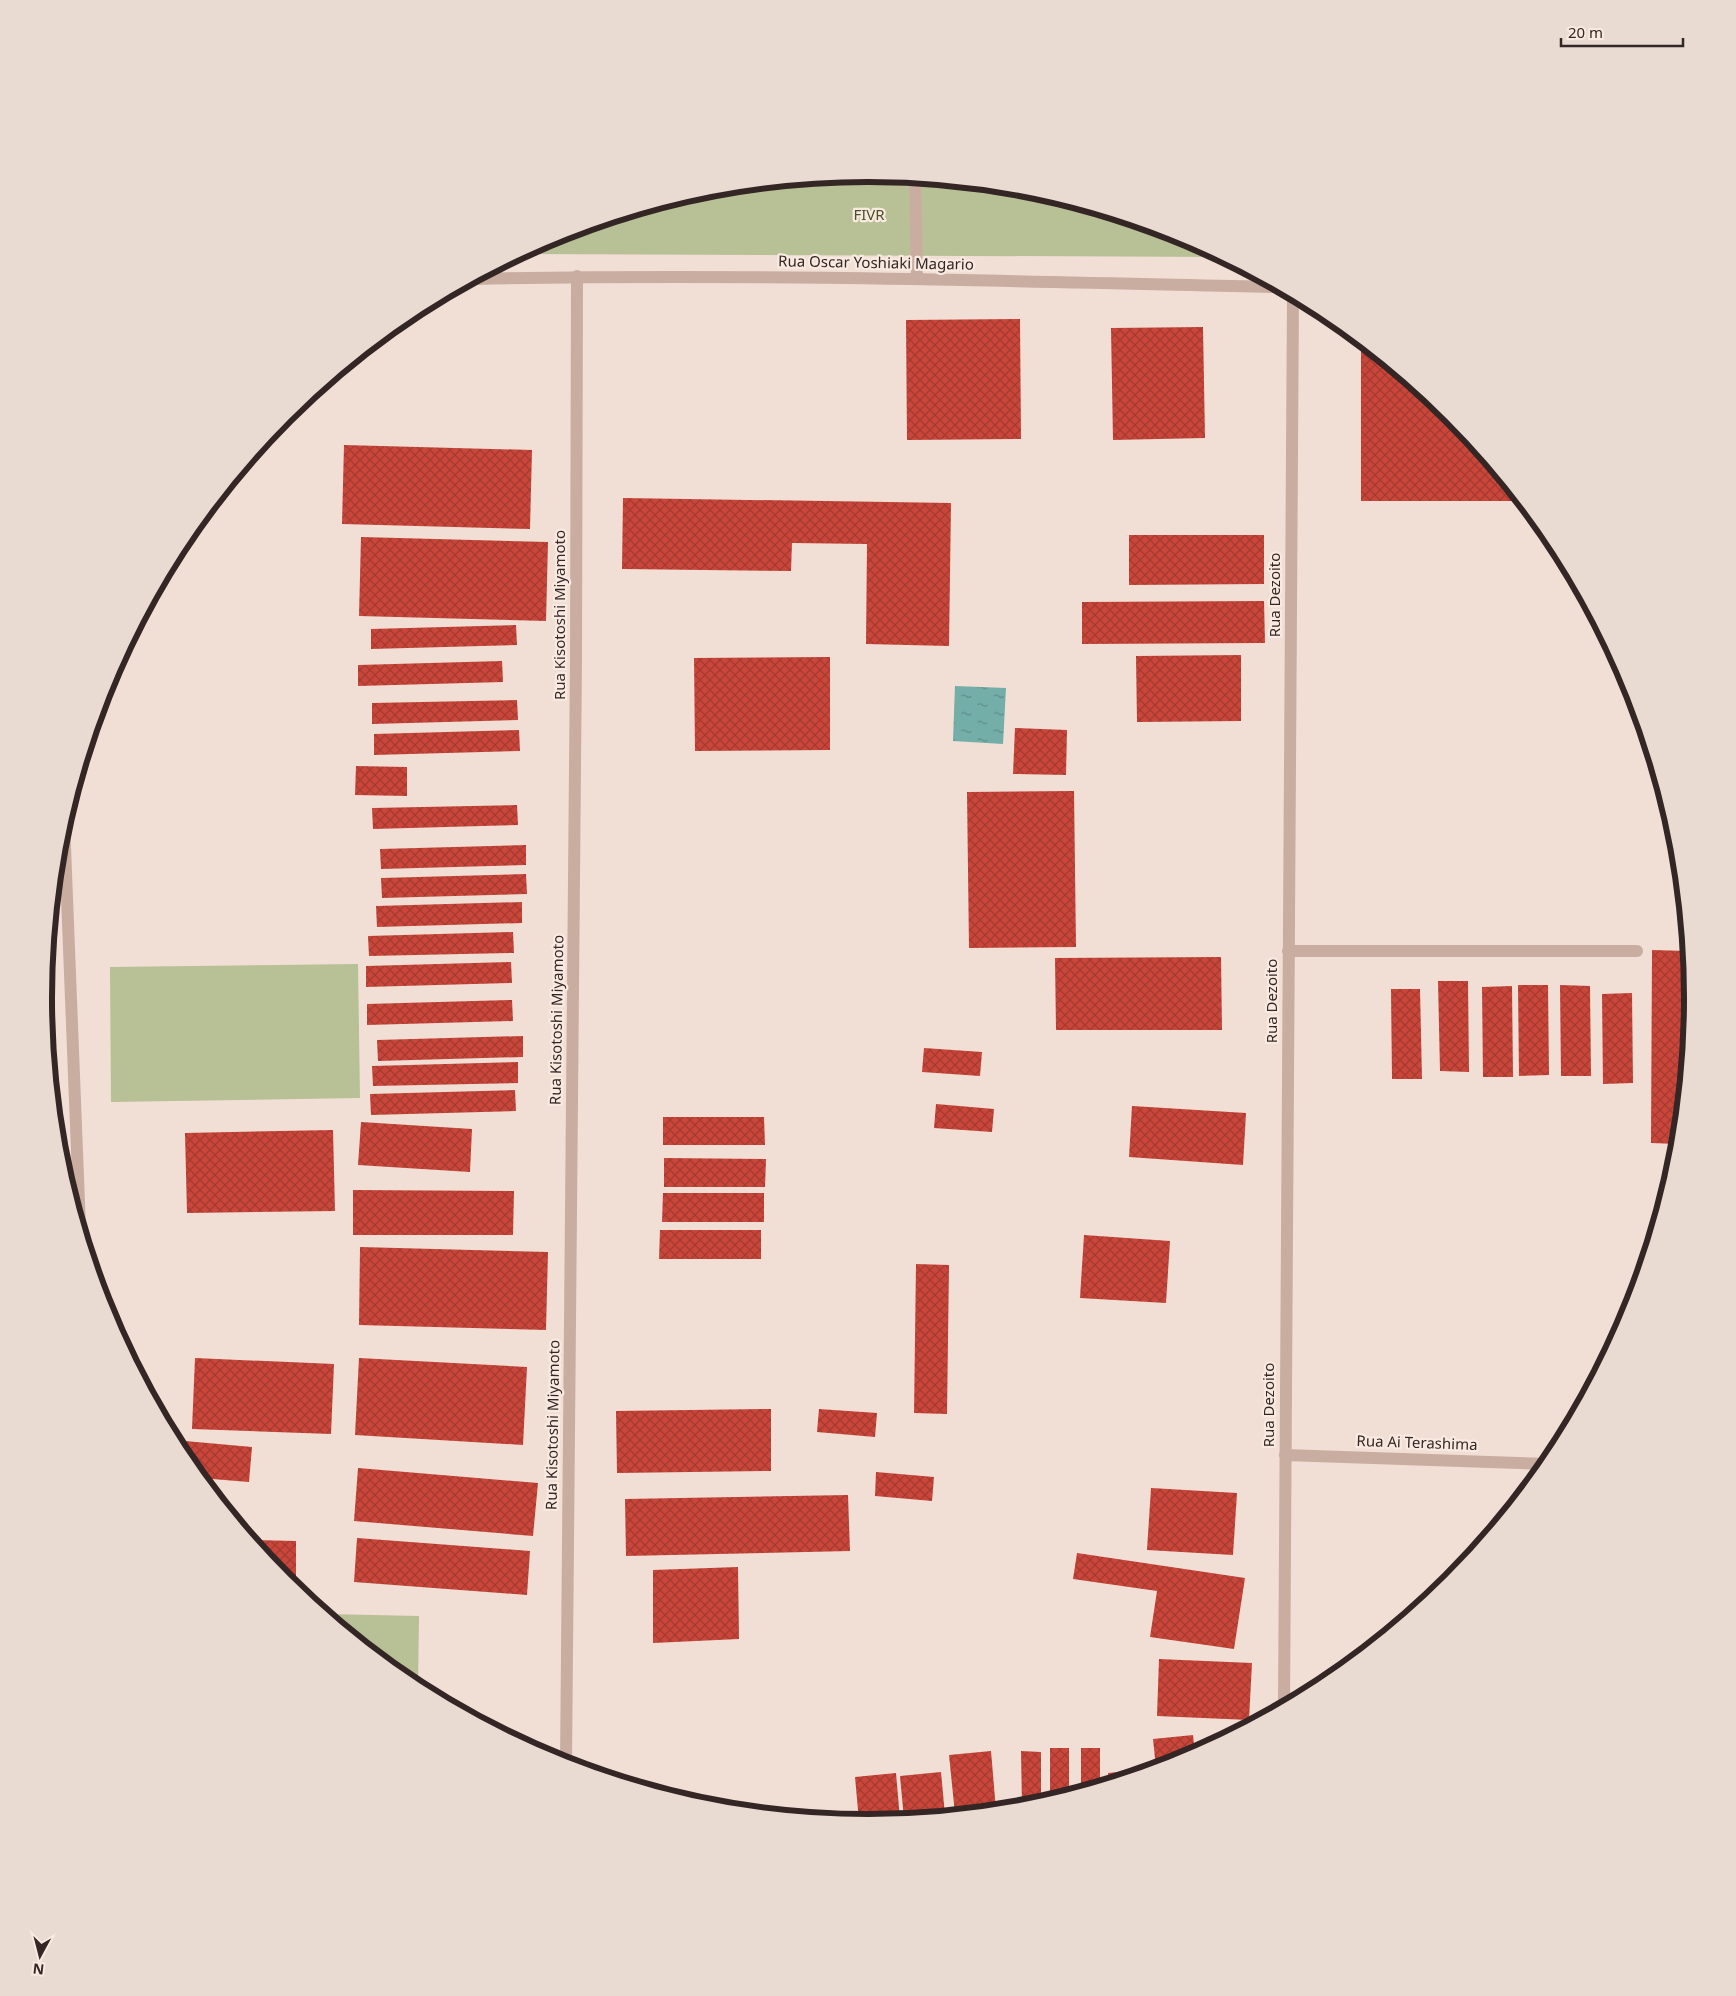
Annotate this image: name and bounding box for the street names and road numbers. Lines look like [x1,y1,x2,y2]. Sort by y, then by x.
street label: Rua Oscar Yoshiaki Magario [778,250,974,274]
street label: Rua Kisotoshi Miyamoto [549,530,569,700]
street label: Rua Dezoito [1264,553,1284,637]
street label: Rua Kisotoshi Miyamoto [545,935,567,1105]
street label: Rua Dezoito [1261,959,1281,1043]
street label: Rua Kisotoshi Miyamoto [541,1340,563,1510]
street label: Rua Dezoito [1258,1363,1278,1447]
street label: Rua Ai Terashima [1356,1430,1478,1454]

